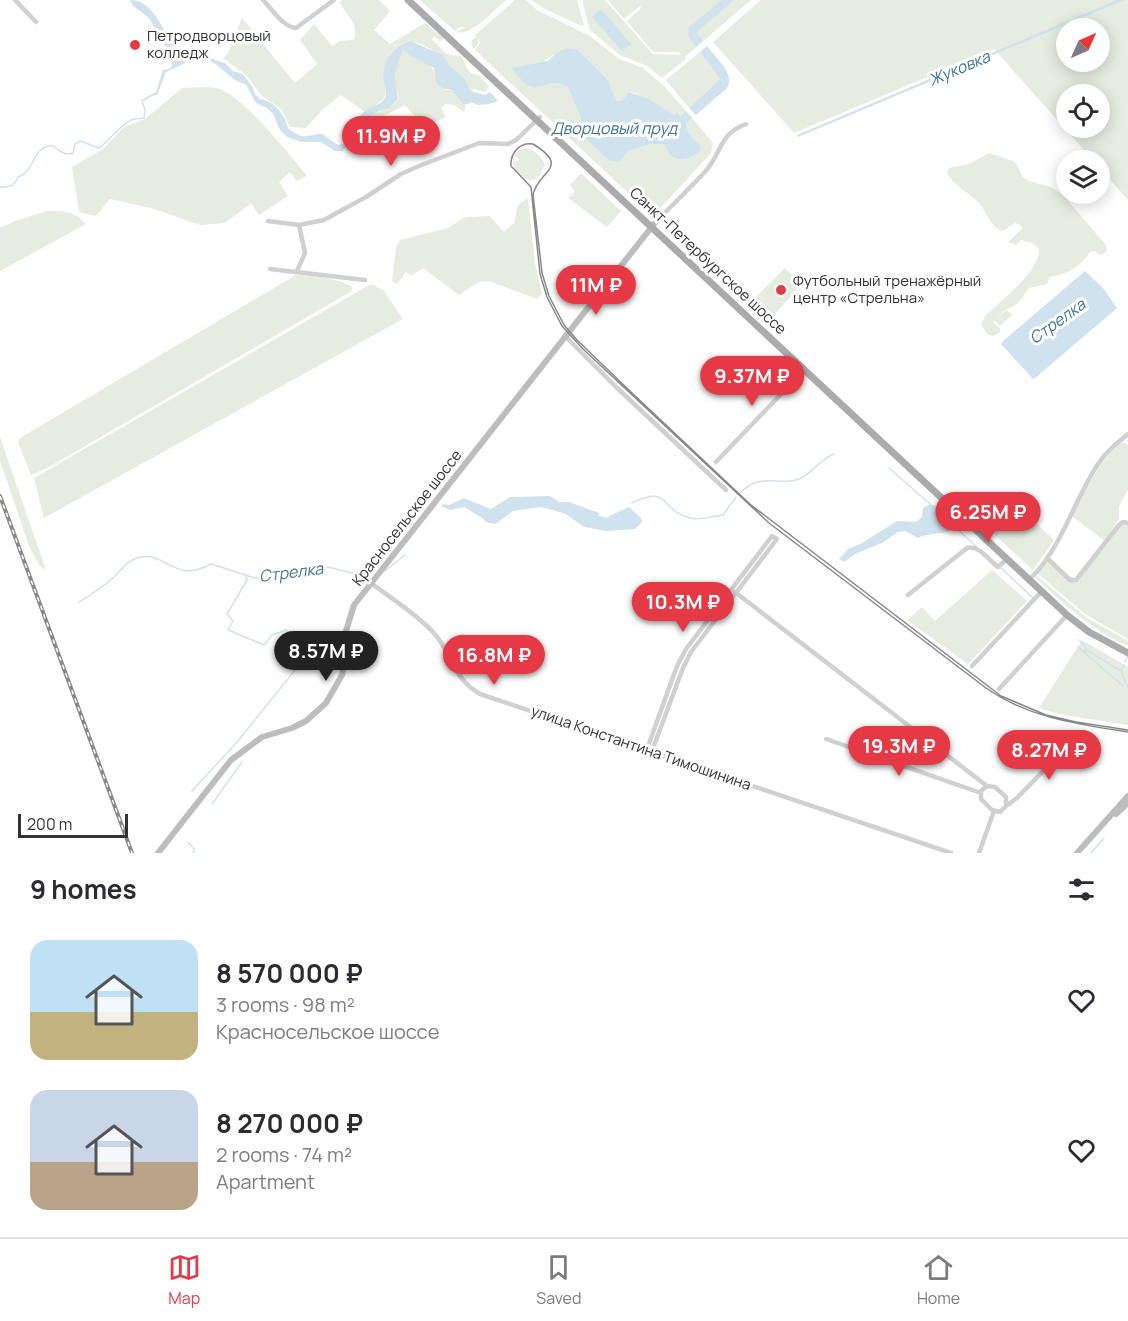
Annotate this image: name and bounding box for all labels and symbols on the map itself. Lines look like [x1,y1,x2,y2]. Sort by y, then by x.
north arrow [1056,18,1110,72]
place label: Петродворцовый колледж [147,25,271,63]
marker: Петродворцовый колледж [128,38,142,52]
water label: Жуковка [925,45,994,91]
pin: 11.9M ₽ [336,116,446,167]
water label: Дворцовый пруд [551,117,679,139]
street label: Санкт-Петербургское шоссе [625,182,791,339]
pin: 11M ₽ [554,265,638,316]
place label: Футбольный тренажёрный центр «Стрельна» [793,270,981,308]
marker: Футбольный тренажёрный центр «Стрельна» [774,283,788,297]
water label: Стрелка [1024,293,1090,349]
pin: 9.37M ₽ [697,356,807,407]
street label: Красносельское шоссе [347,445,467,590]
pin: 6.25M ₽ [933,492,1043,543]
water label: Стрелка [258,557,325,587]
pin: 10.3M ₽ [628,582,738,633]
pin: 8.57M ₽ [271,631,381,682]
pin: 16.8M ₽ [439,635,549,686]
street label: улица Константина Тимошинина [528,700,754,795]
pin: 19.3M ₽ [844,726,954,777]
pin: 8.27M ₽ [994,730,1104,781]
scale bar [18,811,128,838]

